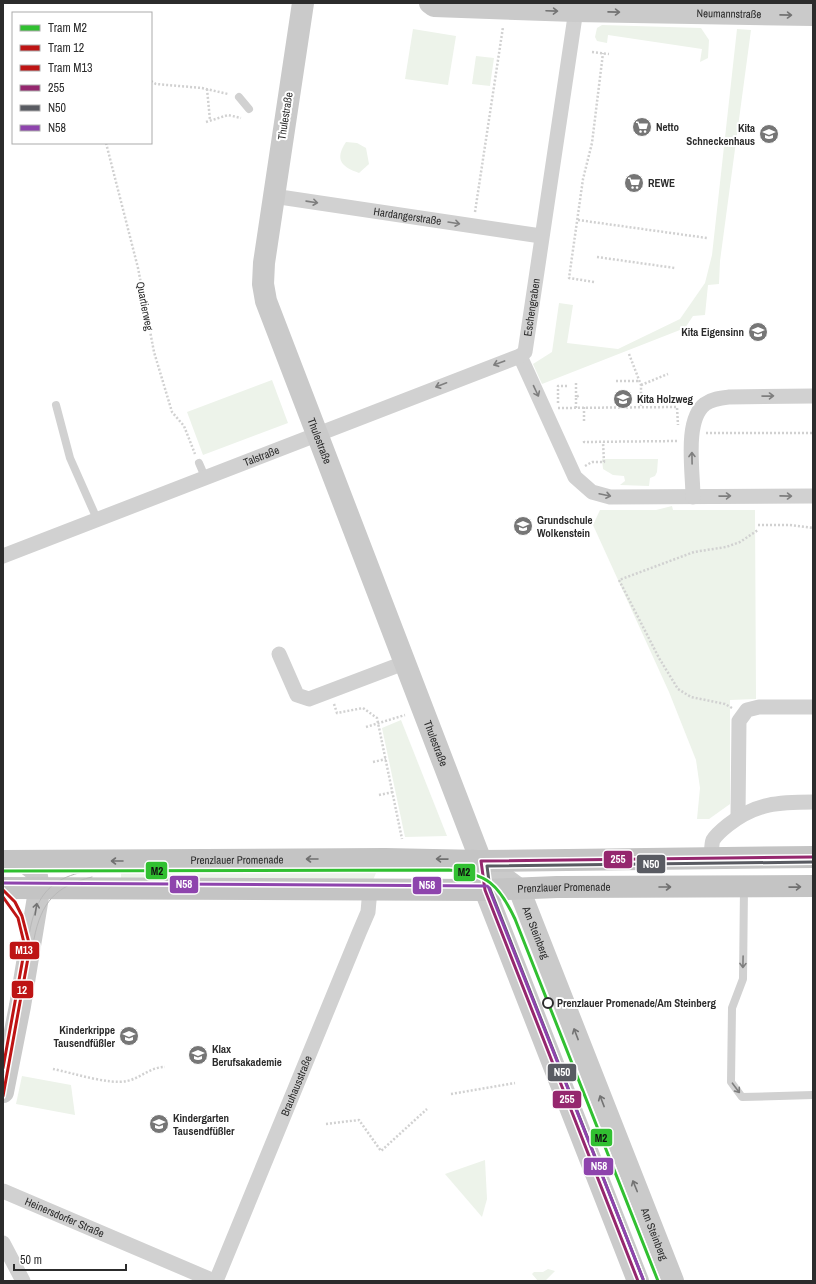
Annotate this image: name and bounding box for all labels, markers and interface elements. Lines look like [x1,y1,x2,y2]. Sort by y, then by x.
street label: Neumannstraße [696,6,761,21]
one-way arrow [545,7,558,14]
one-way arrow [607,8,620,16]
one-way arrow [779,11,792,19]
legend [12,12,152,144]
text: Tram M2 [48,20,87,36]
text: Tram 12 [48,40,84,56]
text: Tram M13 [48,60,92,76]
text: 255 [48,80,65,96]
street label: Thulestraße [274,91,296,141]
text: N50 [48,100,66,116]
supermarket icon: Netto [631,116,653,138]
text: N58 [48,120,66,136]
place label: Netto [656,120,680,134]
place label: Kita Schneckenhaus [686,121,755,148]
school or university icon: Kita Schneckenhaus [758,123,780,145]
supermarket icon: REWE [623,172,645,194]
place label: REWE [648,176,675,190]
one-way arrow [305,198,318,206]
street label: Hardangerstraße [373,204,442,228]
one-way arrow [447,219,460,227]
street label: Eschengraben [520,277,543,337]
street label: Quartierweg [133,280,157,332]
school or university icon: Kita Eigensinn [747,321,769,343]
place label: Kita Eigensinn [681,325,744,339]
one-way arrow [493,360,505,368]
one-way arrow [436,382,448,390]
one-way arrow [533,385,540,397]
school or university icon: Kita Holzweg [612,388,634,410]
place label: Kita Holzweg [637,392,694,406]
one-way arrow [761,392,774,400]
street label: Thulestraße [305,416,335,466]
street label: Talstraße [241,443,281,469]
one-way arrow [688,452,696,465]
one-way arrow [598,492,611,500]
one-way arrow [718,492,731,500]
one-way arrow [779,492,792,500]
place label: Grundschule Wolkenstein [537,513,593,540]
school or university icon: Grundschule Wolkenstein [512,515,534,537]
street label: Thulestraße [421,718,451,768]
line badge: 255 [603,850,633,869]
text: 255 [610,852,626,866]
street label: Prenzlauer Promenade [190,853,284,867]
line badge: N50 [636,854,666,874]
one-way arrow [306,855,319,863]
one-way arrow [436,856,449,863]
one-way arrow [111,857,124,864]
text: N50 [643,857,659,871]
line badge: M2 [145,861,168,880]
line badge: M2 [453,863,476,882]
text: M2 [151,864,163,878]
text: M2 [458,865,470,879]
line badge: N58 [169,875,199,894]
line badge: N58 [412,876,442,895]
text: N58 [176,877,192,891]
text: N58 [419,878,435,892]
street label: Prenzlauer Promenade [517,880,610,896]
one-way arrow [658,883,671,891]
one-way arrow [788,883,801,891]
one-way arrow [33,903,41,916]
street label: Am Steinberg [519,903,553,961]
line badge: M13 [9,941,40,960]
text: M13 [15,943,33,957]
one-way arrow [740,955,747,968]
line badge: 12 [11,980,34,999]
text: 12 [17,983,27,997]
place label: Prenzlauer Promenade/Am Steinberg [557,996,716,1010]
marker: Prenzlauer Promenade/Am Steinberg [542,997,554,1009]
place label: Kinderkrippe Tausendfüßler [54,1023,115,1050]
school or university icon: Kinderkrippe Tausendfüßler [118,1025,140,1047]
one-way arrow [571,1029,579,1041]
place label: Klax Berufsakademie [212,1042,282,1069]
school or university icon: Klax Berufsakademie [187,1044,209,1066]
street label: Brauhausstraße [277,1053,315,1118]
line badge: N50 [547,1063,577,1082]
text: N50 [554,1065,570,1079]
one-way arrow [731,1082,740,1093]
line badge: 255 [552,1090,582,1109]
text: 255 [559,1092,575,1106]
one-way arrow [597,1095,605,1107]
place label: Kindergarten Tausendfüßler [173,1111,235,1138]
school or university icon: Kindergarten Tausendfüßler [148,1113,170,1135]
line badge: M2 [590,1128,613,1147]
text: M2 [595,1131,607,1145]
line badge: N58 [583,1157,614,1176]
text: N58 [591,1159,607,1173]
one-way arrow [631,1180,638,1192]
street label: Heinersdorfer Straße [23,1194,106,1240]
street label: Am Steinberg [638,1205,671,1262]
scale bar [14,1246,126,1272]
text: 50 m [20,1252,42,1268]

